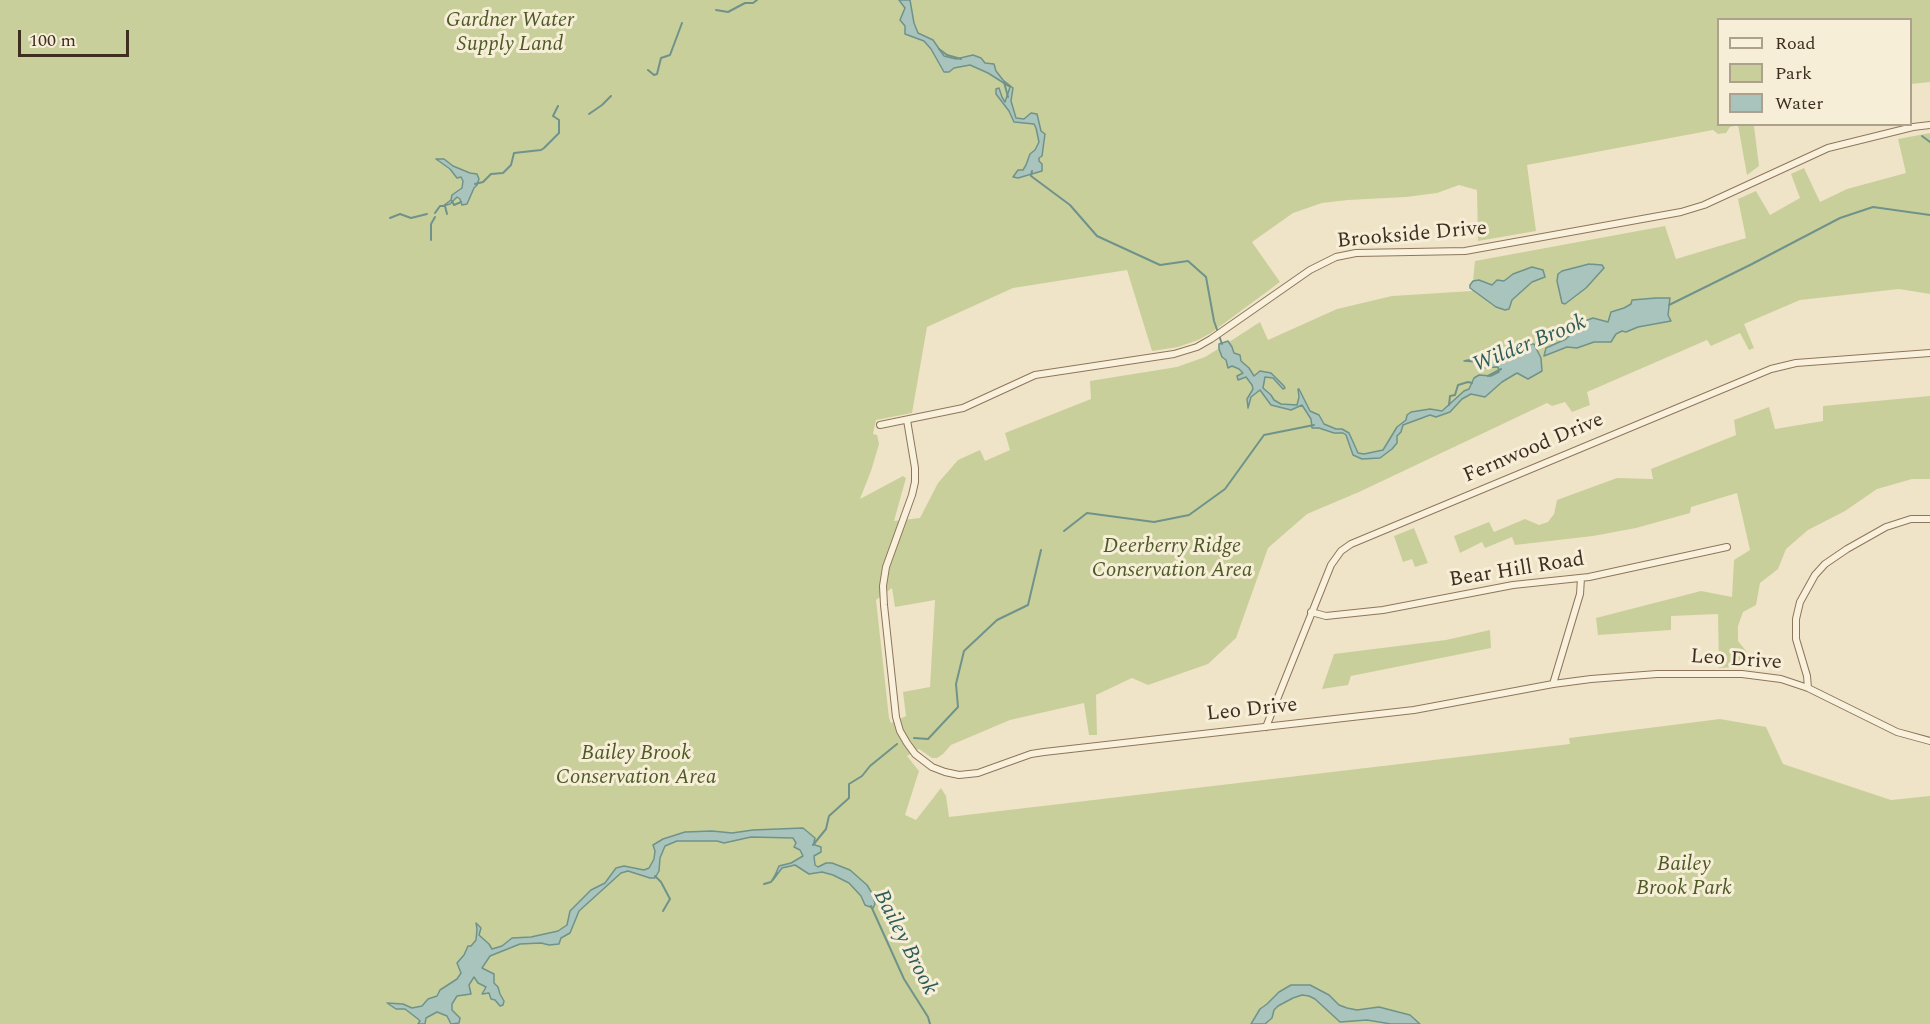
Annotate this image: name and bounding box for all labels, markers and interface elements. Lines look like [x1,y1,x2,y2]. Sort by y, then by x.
park label: Gardner Water Supply Land [446,9,574,59]
scale bar [21,18,132,56]
legend [1717,18,1912,126]
text: 100 m [29,27,76,54]
text: Road [1775,30,1816,57]
text: Park [1775,60,1812,87]
text: Water [1775,90,1823,117]
street label: Brookside Drive [1336,217,1488,255]
water label: Wilder Brook [1469,310,1591,380]
street label: Fernwood Drive [1460,408,1608,490]
park label: Deerberry Ridge Conservation Area [1092,535,1252,585]
street label: Bear Hill Road [1448,548,1586,594]
street label: Leo Drive [1690,645,1782,677]
street label: Leo Drive [1205,694,1299,728]
park label: Bailey Brook Conservation Area [556,742,716,792]
park label: Bailey Brook Park [1636,853,1732,903]
water label: Bailey Brook [866,886,942,1000]

